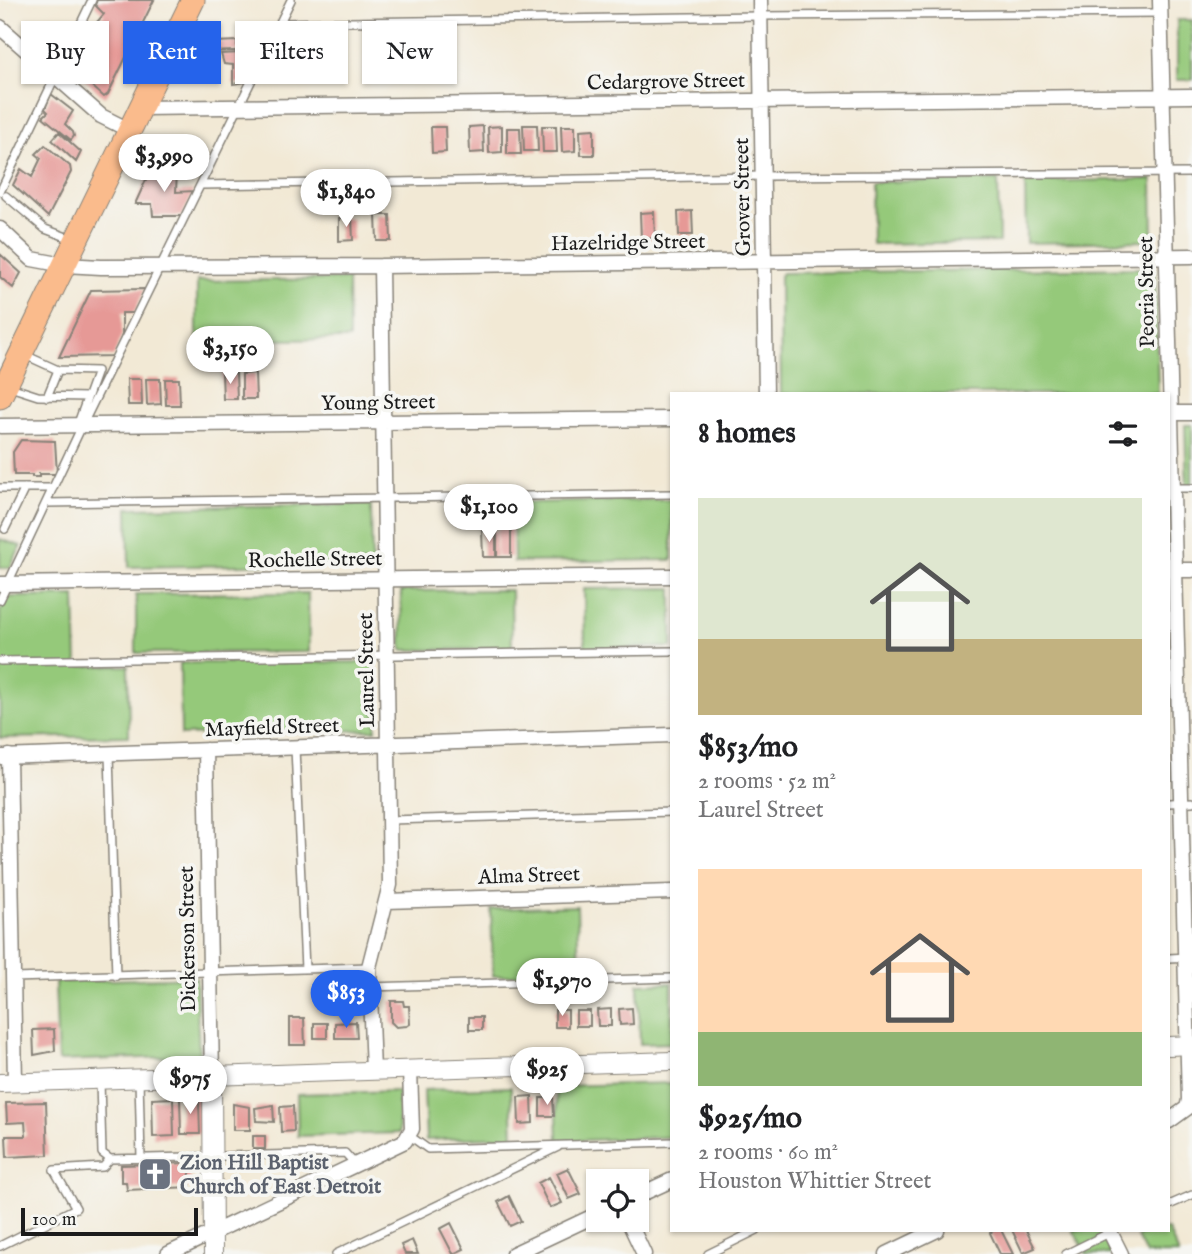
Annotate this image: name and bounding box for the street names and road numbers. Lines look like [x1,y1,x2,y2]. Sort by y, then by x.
street label: Cedargrove Street [587,68,745,97]
street label: Grover Street [729,137,758,257]
street label: Hazelridge Street [551,229,705,258]
street label: Peoria Street [1133,236,1162,348]
street label: Young Street [321,389,435,418]
street label: Rochelle Street [247,546,383,575]
street label: Laurel Street [353,612,382,728]
street label: Mayfield Street [204,713,340,744]
street label: Alma Street [477,861,580,892]
street label: Dickerson Street [174,866,203,1012]

